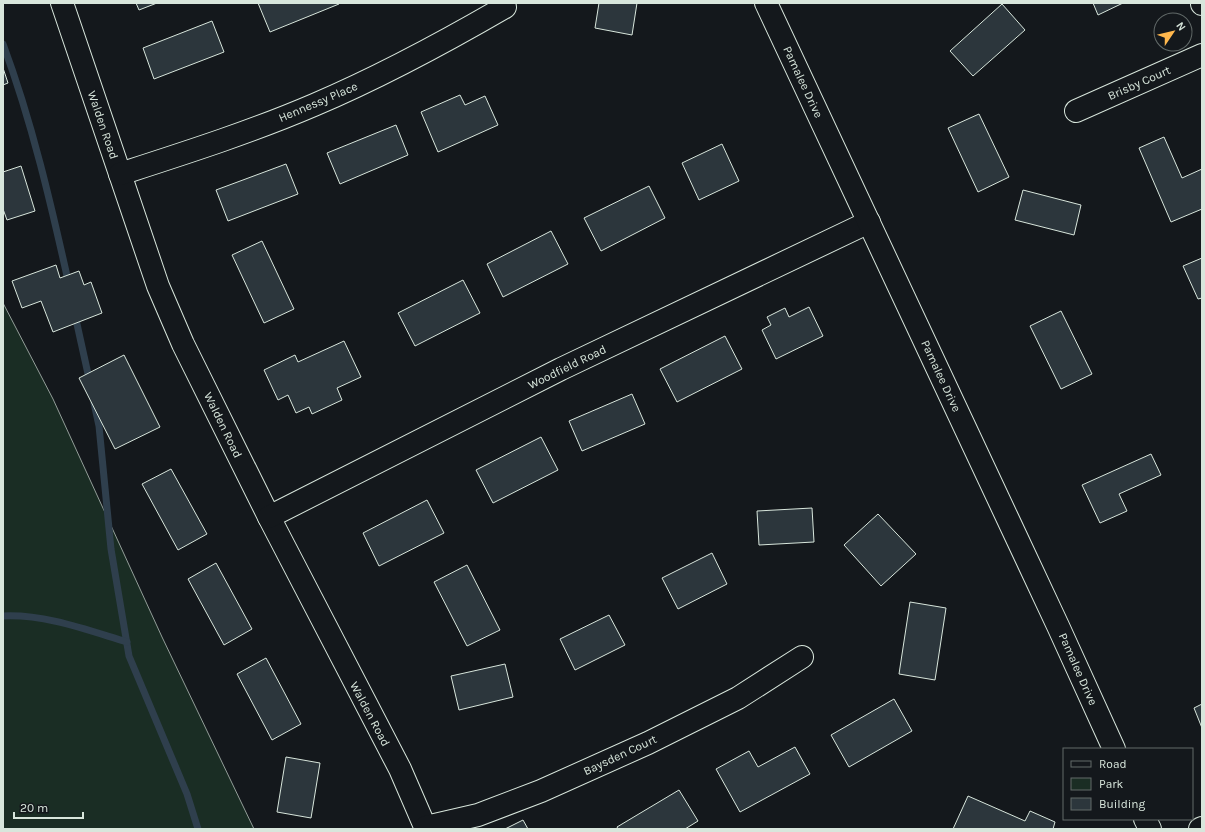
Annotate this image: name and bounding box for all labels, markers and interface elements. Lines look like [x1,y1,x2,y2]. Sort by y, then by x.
north arrow [1153,12,1193,52]
text: N [1173,20,1188,34]
street label: Pamalee Drive [780,44,826,120]
street label: Brisby Court [1105,63,1173,103]
street label: Hennessy Place [276,79,360,125]
street label: Walden Road [85,89,121,161]
street label: Pamalee Drive [918,338,964,414]
street label: Woodfield Road [526,342,608,392]
street label: Walden Road [201,390,245,460]
street label: Pamalee Drive [1056,631,1100,707]
street label: Walden Road [347,679,393,749]
street label: Baysden Court [581,732,659,778]
legend [1063,748,1193,820]
text: Road [1099,757,1127,771]
text: Park [1099,777,1124,791]
scale bar [14,794,83,820]
text: Building [1099,797,1146,811]
text: 20 m [20,801,48,815]

